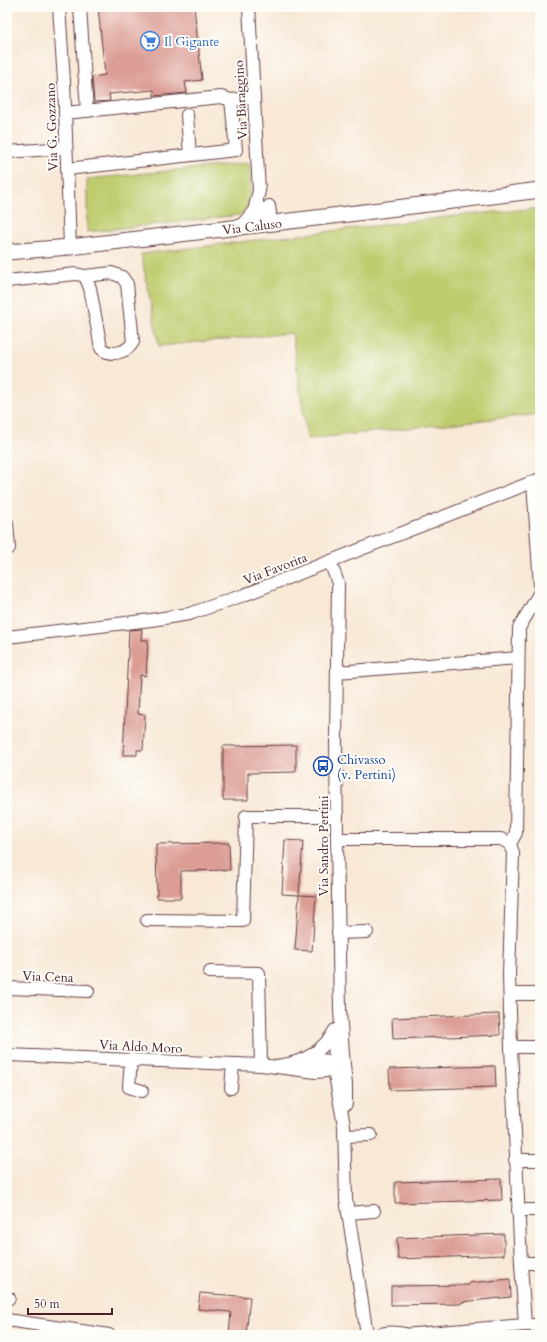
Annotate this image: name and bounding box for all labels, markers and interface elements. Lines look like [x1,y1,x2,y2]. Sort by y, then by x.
supermarket icon: Il Gigante [139,30,161,52]
place label: Il Gigante [164,33,220,51]
street label: Via Baraggino [230,60,252,140]
street label: Via G. Gozzano [41,82,63,171]
street label: Via Caluso [221,214,283,240]
street label: Via Favorita [241,548,310,589]
place label: Chivasso (v. Pertini) [337,751,396,784]
bus stop icon: Chivasso (v. Pertini) [312,755,334,777]
street label: Via Sandro Pertini [315,795,333,897]
street label: Via Cena [22,967,74,987]
street label: Via Aldo Moro [99,1036,183,1058]
scale bar [28,1290,112,1316]
text: 50 m [34,1296,61,1312]

